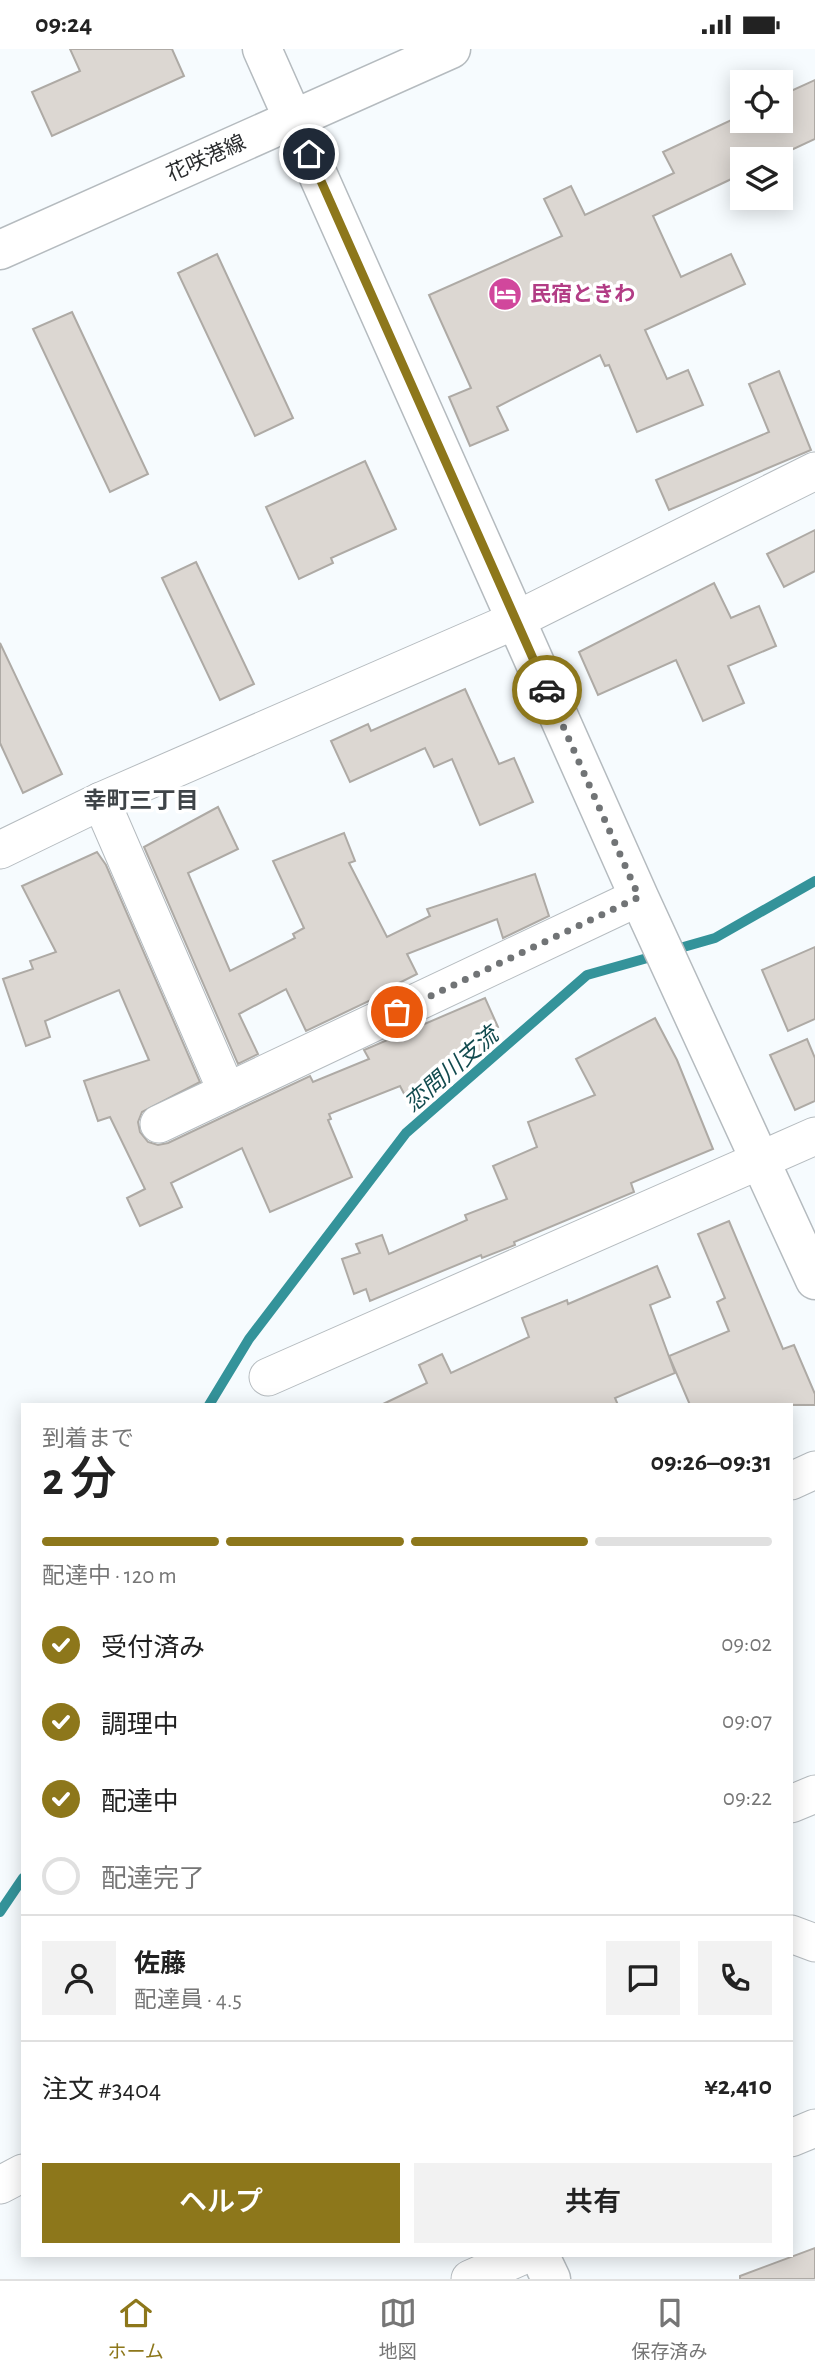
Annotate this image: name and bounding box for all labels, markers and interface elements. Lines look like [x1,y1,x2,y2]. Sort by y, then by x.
text: 09:24 [35,11,92,37]
map controls [730,70,793,210]
button: locate [730,70,793,133]
pin [279,124,339,184]
street label: 花咲港線 [163,131,249,185]
icon: home [290,135,328,173]
button: layers [730,147,793,210]
hotel icon: 民宿ときわ [486,275,524,313]
place label: 民宿ときわ [530,283,635,305]
courier [512,655,582,725]
icon: car [528,671,566,709]
district label: 幸町三丁目 [84,788,199,813]
pin [367,982,427,1042]
icon: bag [378,993,416,1031]
water label: 恋問川支流 [400,1020,505,1117]
text: 到着まで [42,1428,134,1451]
text: 09:26–09:31 [651,1449,772,1475]
text: 2 分 [42,1457,117,1503]
text: 配達中 · 120 m [42,1565,177,1588]
icon: check [42,1626,80,1664]
text: 09:02 [721,1633,772,1656]
text: 受付済み [101,1635,205,1661]
icon: check [42,1703,80,1741]
text: 09:07 [722,1710,772,1733]
text: 調理中 [101,1712,179,1738]
icon: check [42,1780,80,1818]
text: 09:22 [723,1787,772,1810]
text: 配達中 [101,1789,179,1815]
text: 配達完了 [101,1866,205,1892]
button: person [42,1941,116,2015]
button: chat [606,1941,680,2015]
button: phone [698,1941,772,2015]
text: 佐藤 [134,1951,186,1977]
text: 配達員 · 4.5 [134,1989,242,2012]
text: ¥2,410 [704,2073,772,2099]
text: 注文 #3404 [42,2077,161,2103]
button: ヘルプ [42,2163,400,2243]
button: 共有 [414,2163,772,2243]
tab: ホーム [107,2294,164,2364]
tab: 地図 [379,2294,417,2364]
tab: 保存済み [632,2294,708,2364]

